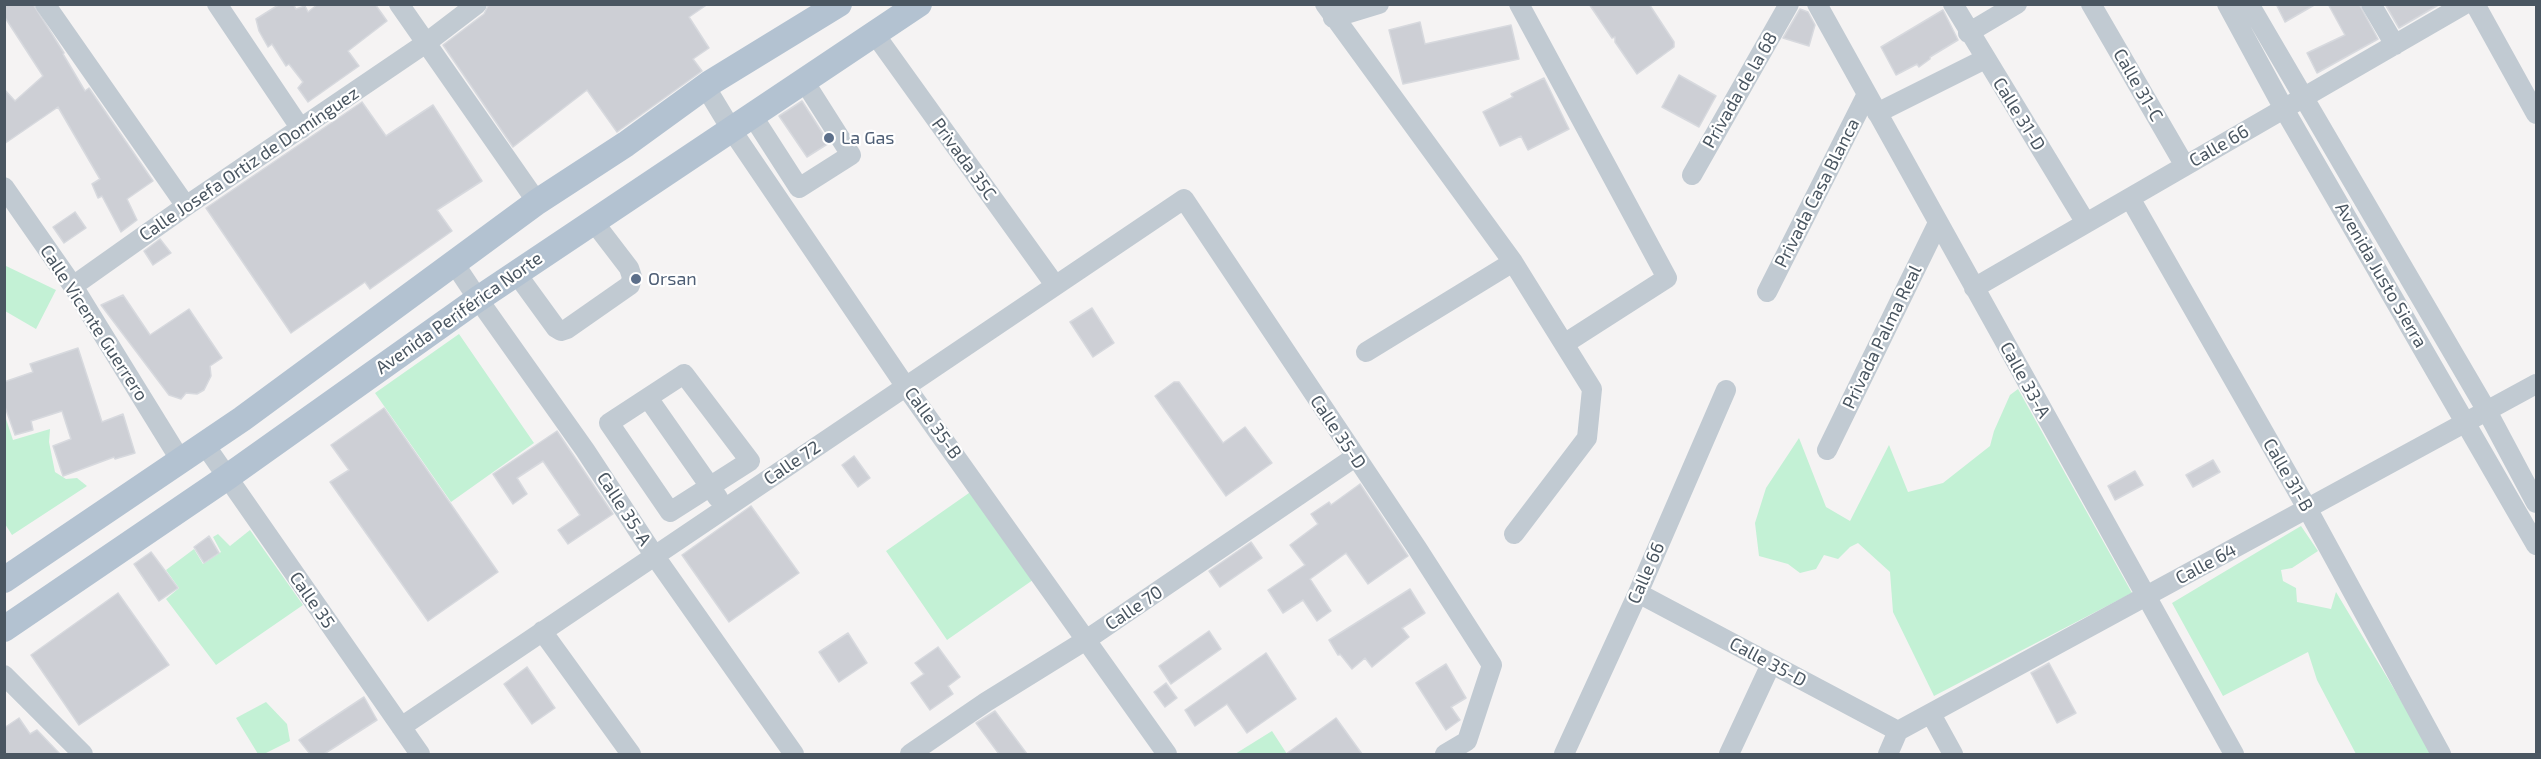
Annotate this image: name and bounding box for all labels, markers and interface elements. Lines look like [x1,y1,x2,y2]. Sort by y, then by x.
street label: Privada de la 68 [1698,28,1782,152]
street label: Calle 31-C [2109,45,2167,125]
street label: Calle 31-D [1988,74,2050,154]
street label: Calle Josefa Ortiz de Domínguez [135,82,363,246]
street label: Privada 35C [927,114,1001,204]
street label: Privada Casa Blanca [1770,115,1864,271]
street label: Calle 66 [2185,120,2253,172]
place label: La Gas [841,127,894,149]
marker: La Gas [822,131,836,145]
street label: Avenida Justo Sierra [2331,198,2431,352]
street label: Calle Vicente Guerrero [35,241,153,405]
street label: Avenida Periférica Norte [372,247,546,379]
street label: Privada Palma Real [1838,262,1926,412]
place label: Orsan [648,268,697,290]
marker: Orsan [629,272,643,286]
street label: Calle 33-A [1995,338,2055,422]
street label: Calle 35-B [900,383,966,463]
street label: Calle 35-D [1306,391,1370,473]
street label: Calle 31-B [2258,435,2318,515]
street label: Calle 72 [759,436,825,490]
street label: Calle 35-A [592,468,656,550]
street label: Calle 66 [1623,539,1669,607]
street label: Calle 64 [2172,539,2240,589]
street label: Calle 35 [285,568,339,632]
street label: Calle 70 [1101,581,1167,635]
street label: Calle 35-D [1726,633,1810,691]

